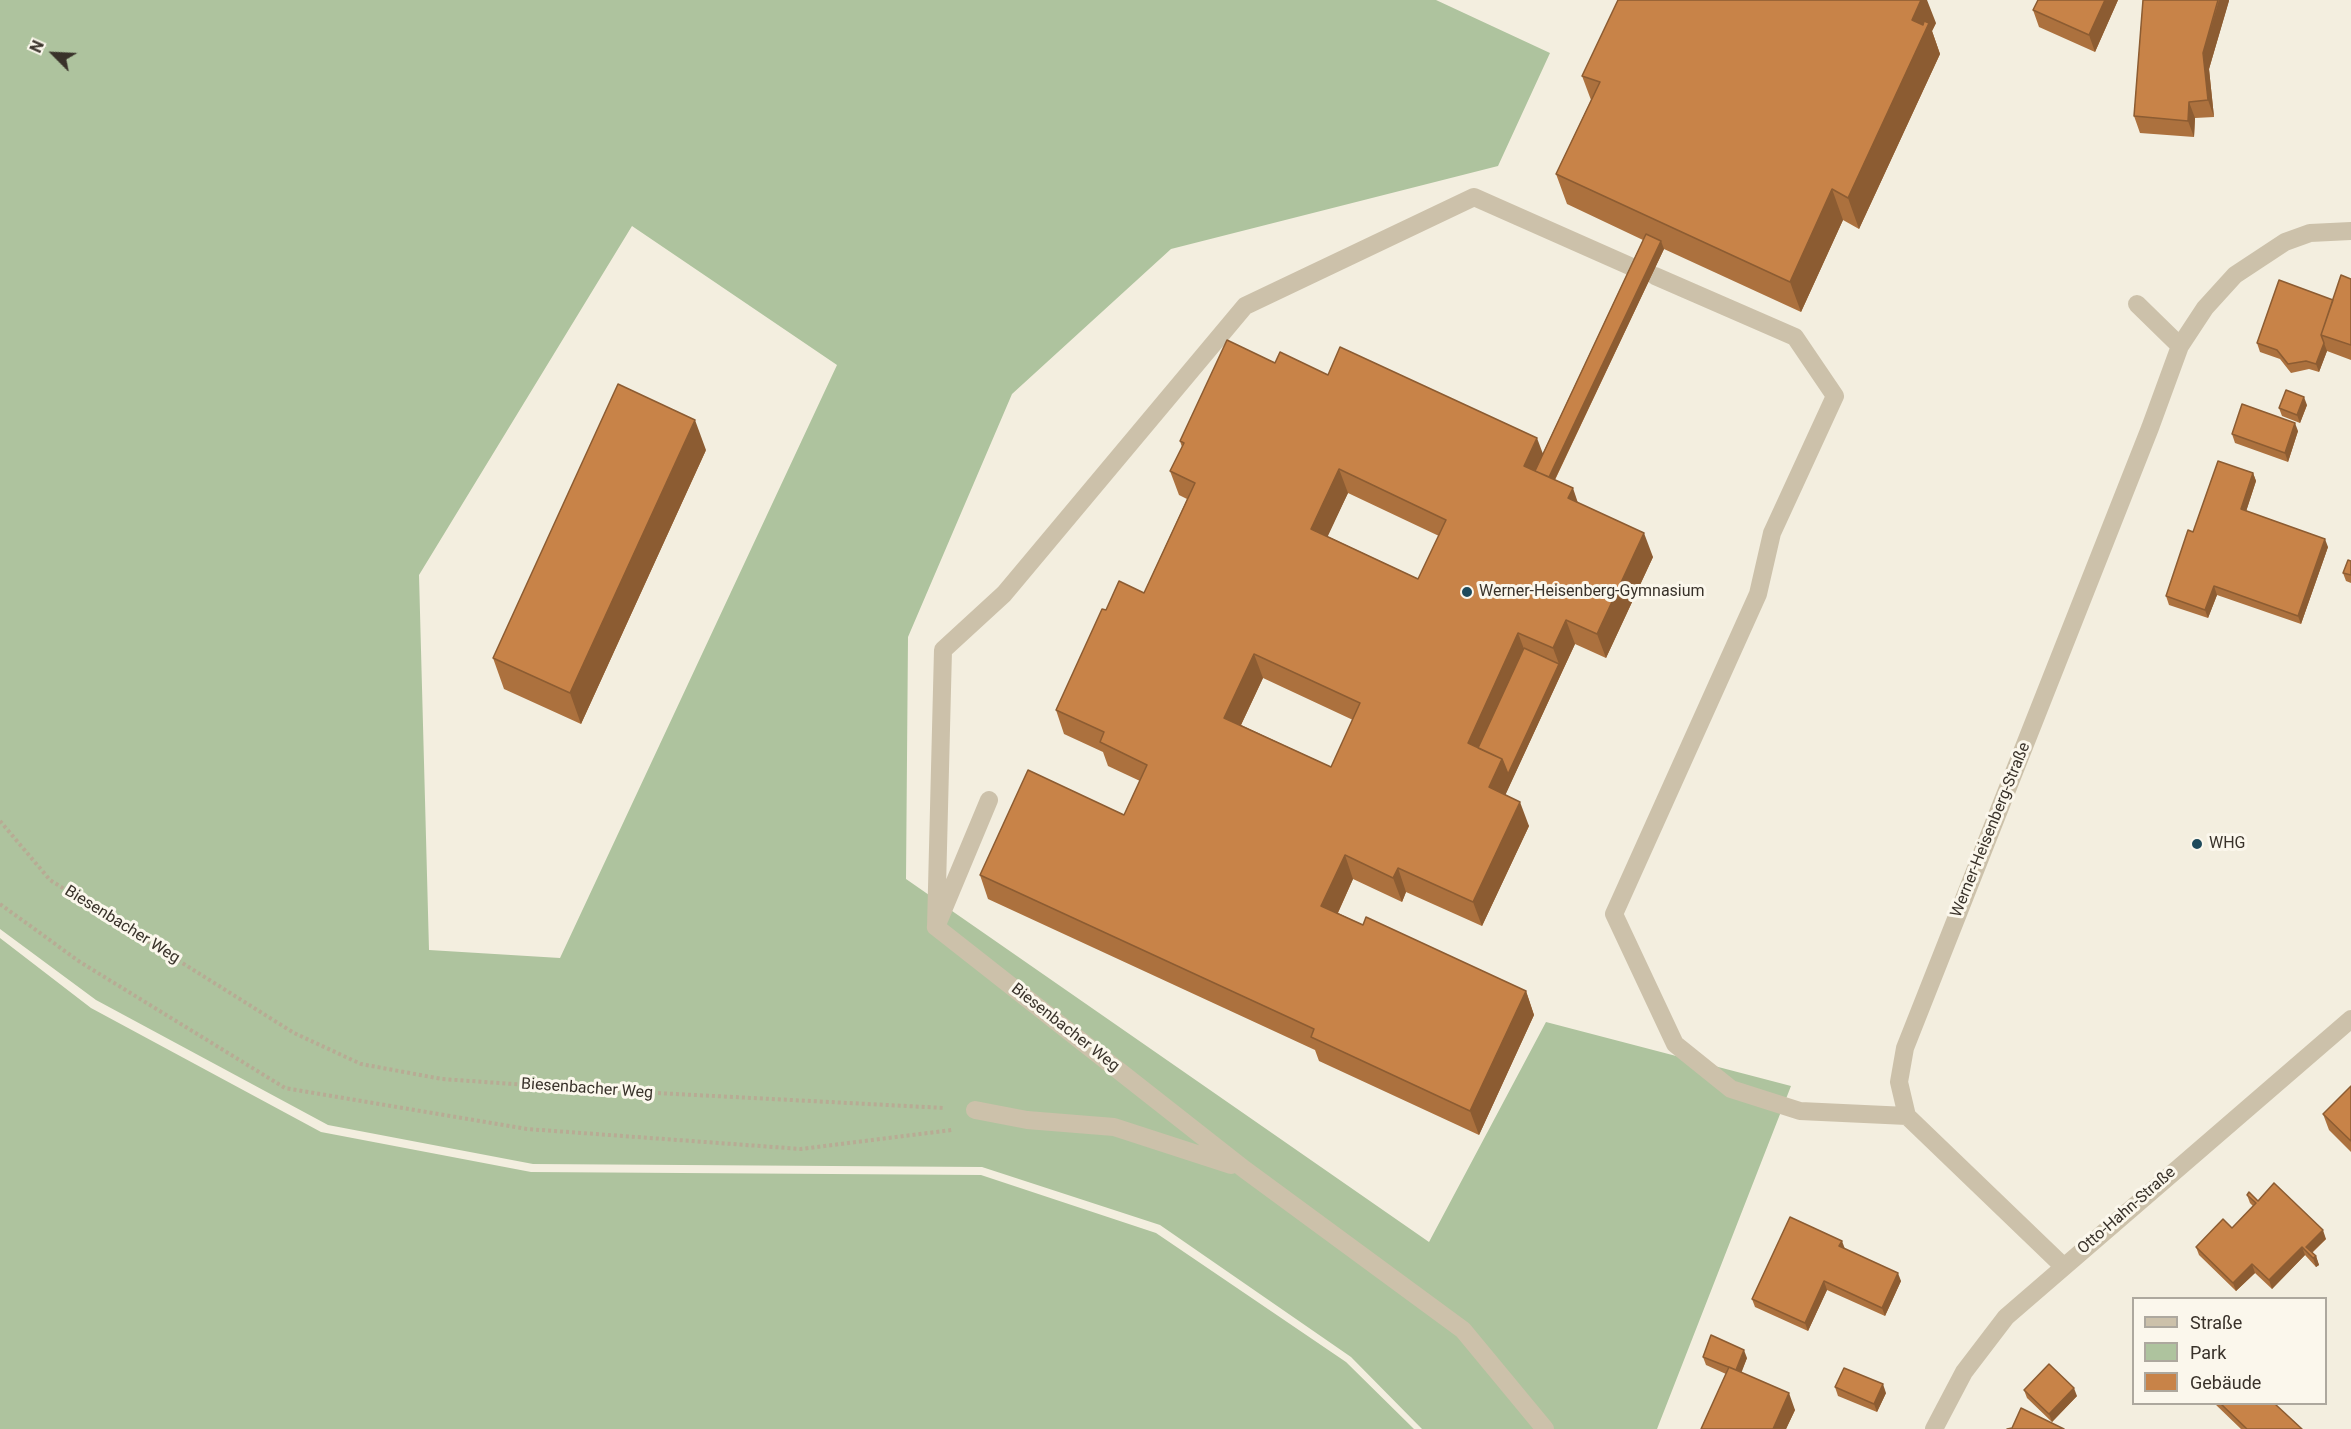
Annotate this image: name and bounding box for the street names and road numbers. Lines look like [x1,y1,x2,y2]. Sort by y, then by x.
street label: Werner-Heisenberg-Straße [1947,740,2035,920]
street label: Biesenbacher Weg [61,882,183,968]
street label: Biesenbacher Weg [1007,980,1123,1076]
street label: Biesenbacher Weg [520,1075,654,1103]
street label: Otto-Hahn-Straße [2074,1163,2180,1259]

